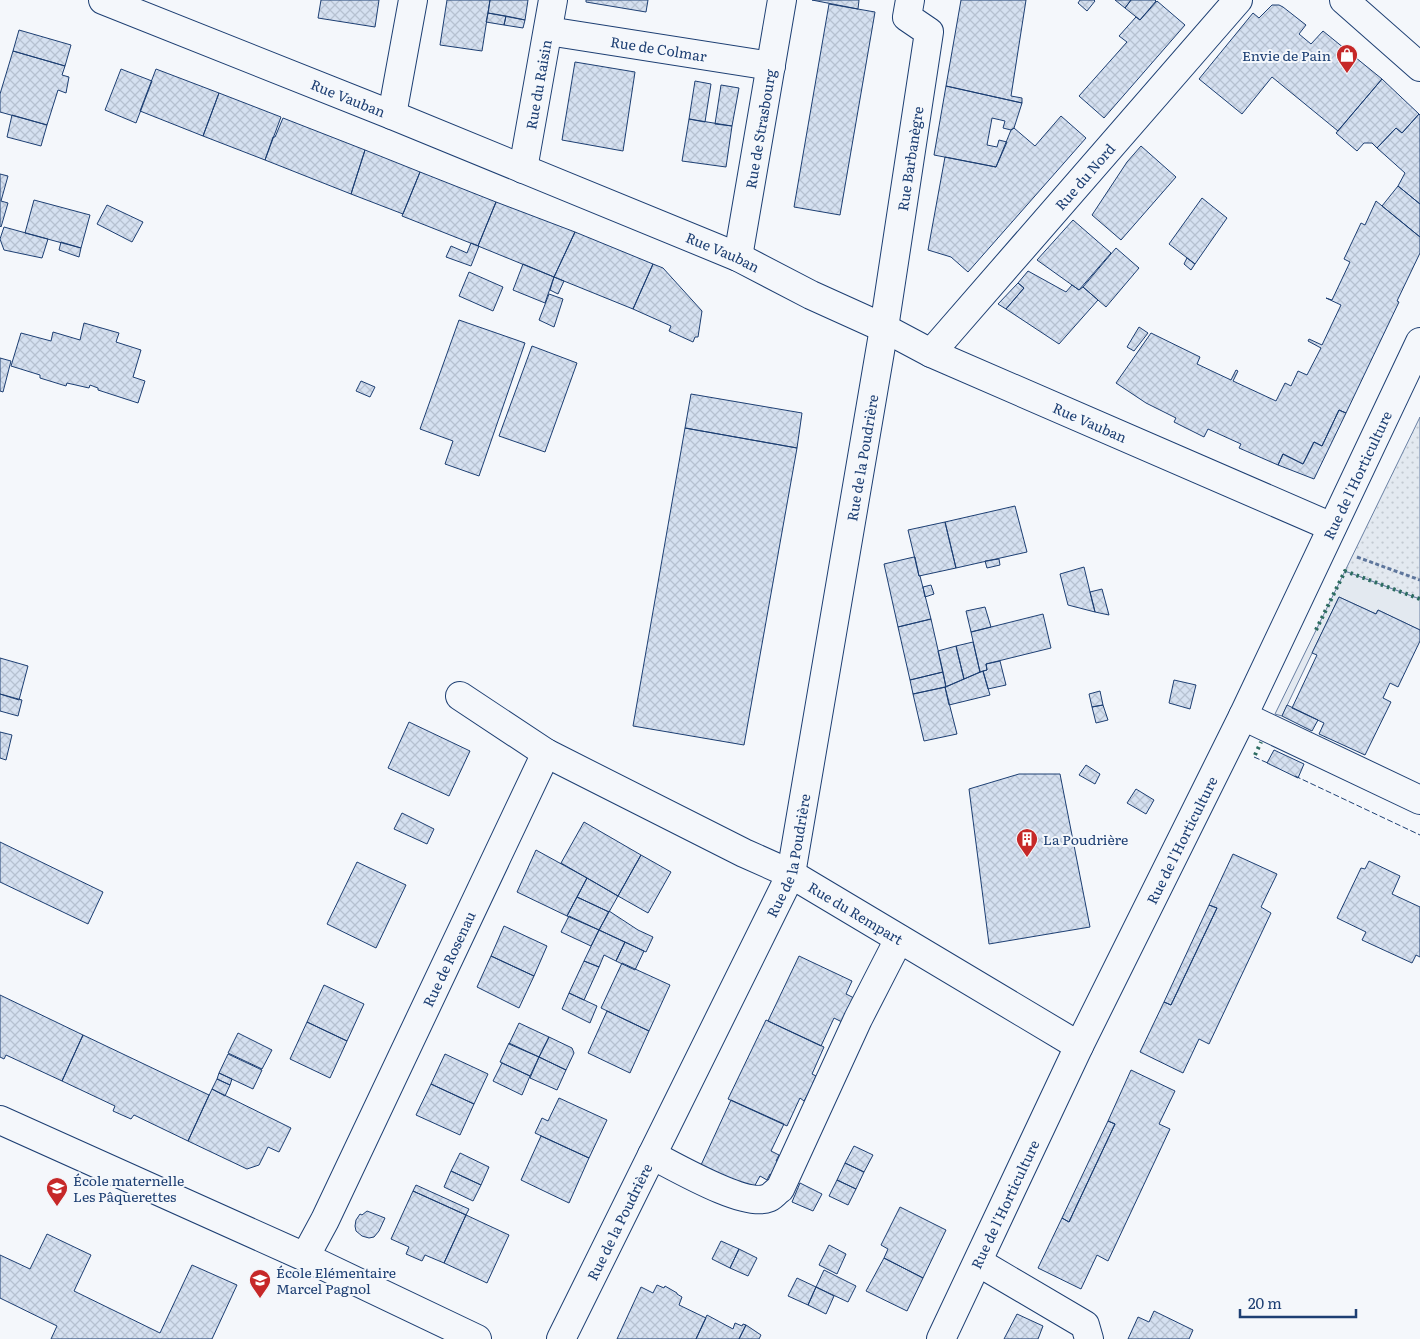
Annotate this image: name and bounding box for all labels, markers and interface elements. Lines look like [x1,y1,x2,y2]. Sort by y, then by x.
street label: Rue de Colmar [609,31,709,66]
street label: Rue du Raisin [520,38,556,131]
shop icon: Envie de Pain [1335,43,1359,74]
place label: Envie de Pain [1242,45,1331,65]
street label: Rue de Strasbourg [740,67,780,190]
street label: Rue Vauban [308,74,389,121]
street label: Rue Barbanègre [892,105,928,212]
street label: Rue du Nord [1050,138,1120,214]
street label: Rue Vauban [683,227,763,277]
street label: Rue de la Poudrière [841,393,883,523]
street label: Rue Vauban [1050,397,1130,447]
street label: Rue de l'Horticulture [1318,407,1396,543]
street label: Rue de l'Horticulture [1141,773,1222,907]
street label: Rue de la Poudrière [761,792,815,920]
building icon: La Poudrière [1015,827,1039,858]
place label: La Poudrière [1043,829,1128,849]
street label: Rue du Rempart [805,877,907,949]
street label: Rue de Rosenau [417,908,480,1010]
street label: Rue de l'Horticulture [966,1136,1043,1272]
street label: Rue de la Poudrière [582,1160,656,1284]
place label: École maternelle Les Pâquerettes [73,1170,184,1206]
school or university icon: École maternelle Les Pâquerettes [45,1176,69,1207]
place label: École Elémentaire Marcel Pagnol [276,1262,396,1298]
school or university icon: École Elémentaire Marcel Pagnol [248,1268,272,1299]
scale bar [1240,1286,1356,1318]
text: 20 m [1248,1291,1282,1314]

